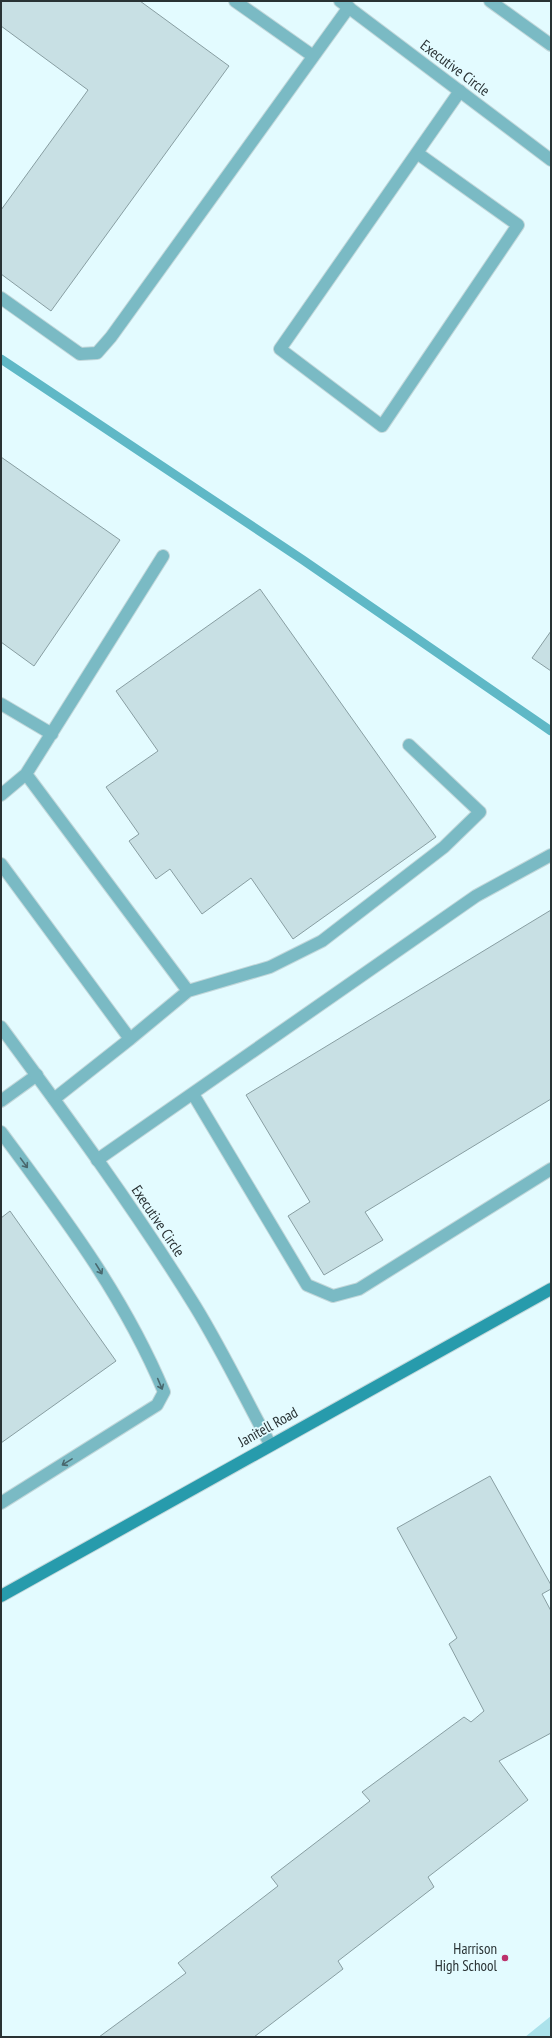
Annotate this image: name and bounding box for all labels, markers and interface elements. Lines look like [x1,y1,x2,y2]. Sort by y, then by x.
street label: Executive Circle [417,35,494,100]
one-way arrow [20,1158,28,1169]
street label: Executive Circle [128,1181,189,1260]
one-way arrow [95,1263,103,1274]
one-way arrow [157,1377,165,1389]
street label: Janitell Road [234,1402,301,1451]
one-way arrow [61,1458,73,1466]
place label: Harrison High School [435,1939,498,1975]
marker: Harrison High School [500,1953,510,1963]

